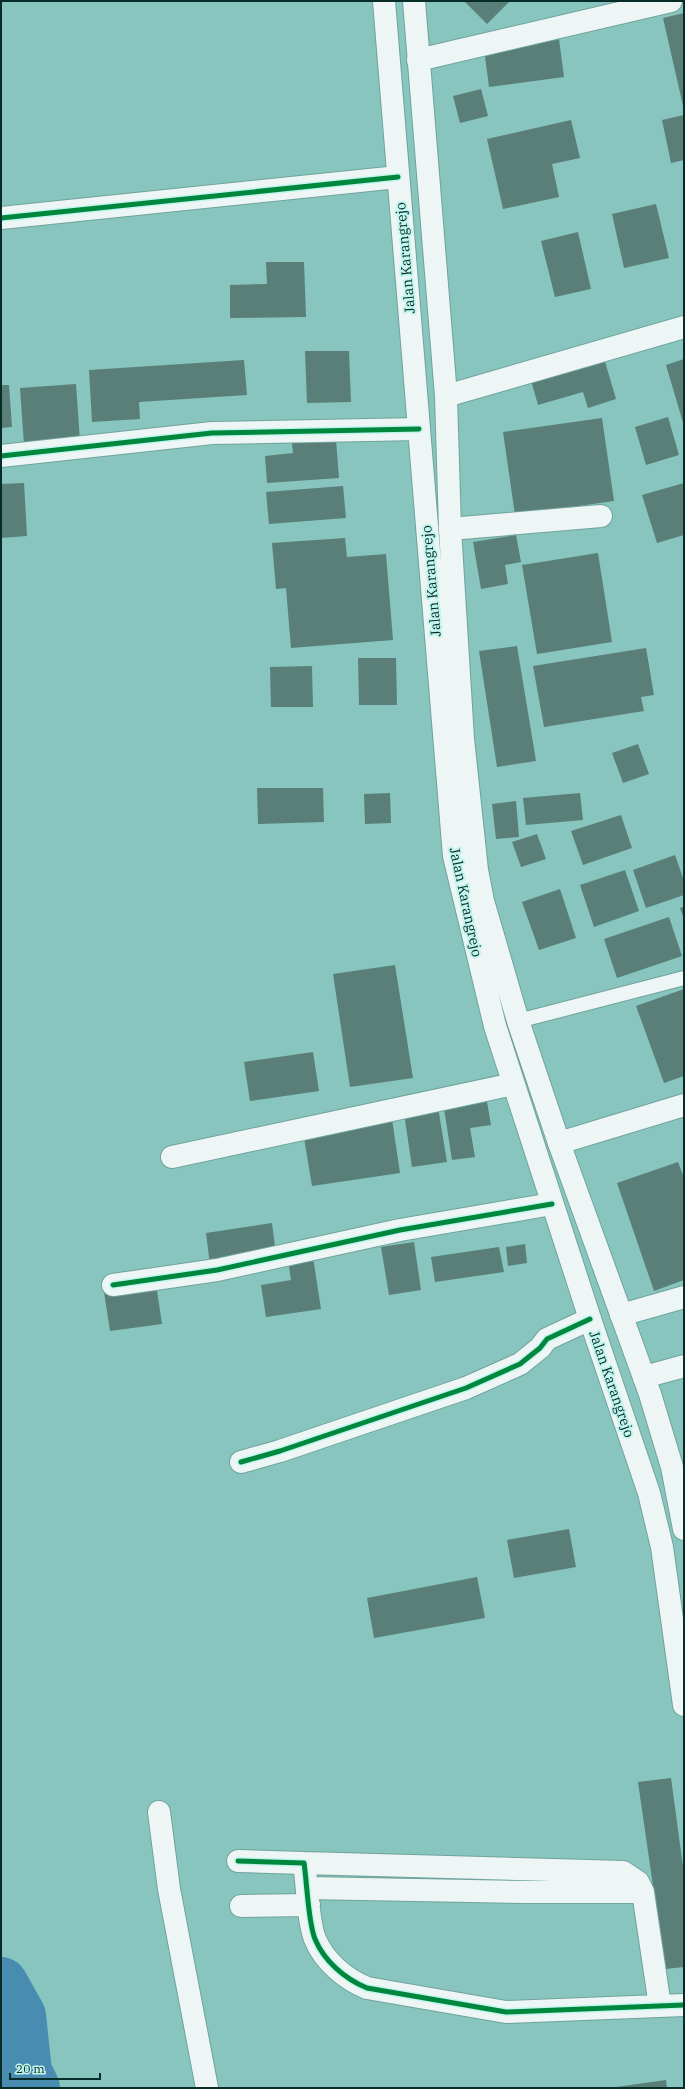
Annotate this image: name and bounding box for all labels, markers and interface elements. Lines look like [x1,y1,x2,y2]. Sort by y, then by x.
street label: Jalan Karangrejo [391,202,419,314]
street label: Jalan Karangrejo [417,525,445,637]
street label: Jalan Karangrejo [446,846,486,959]
street label: Jalan Karangrejo [585,1328,639,1440]
scale bar [10,2055,100,2081]
text: 20 m [16,2061,45,2076]

